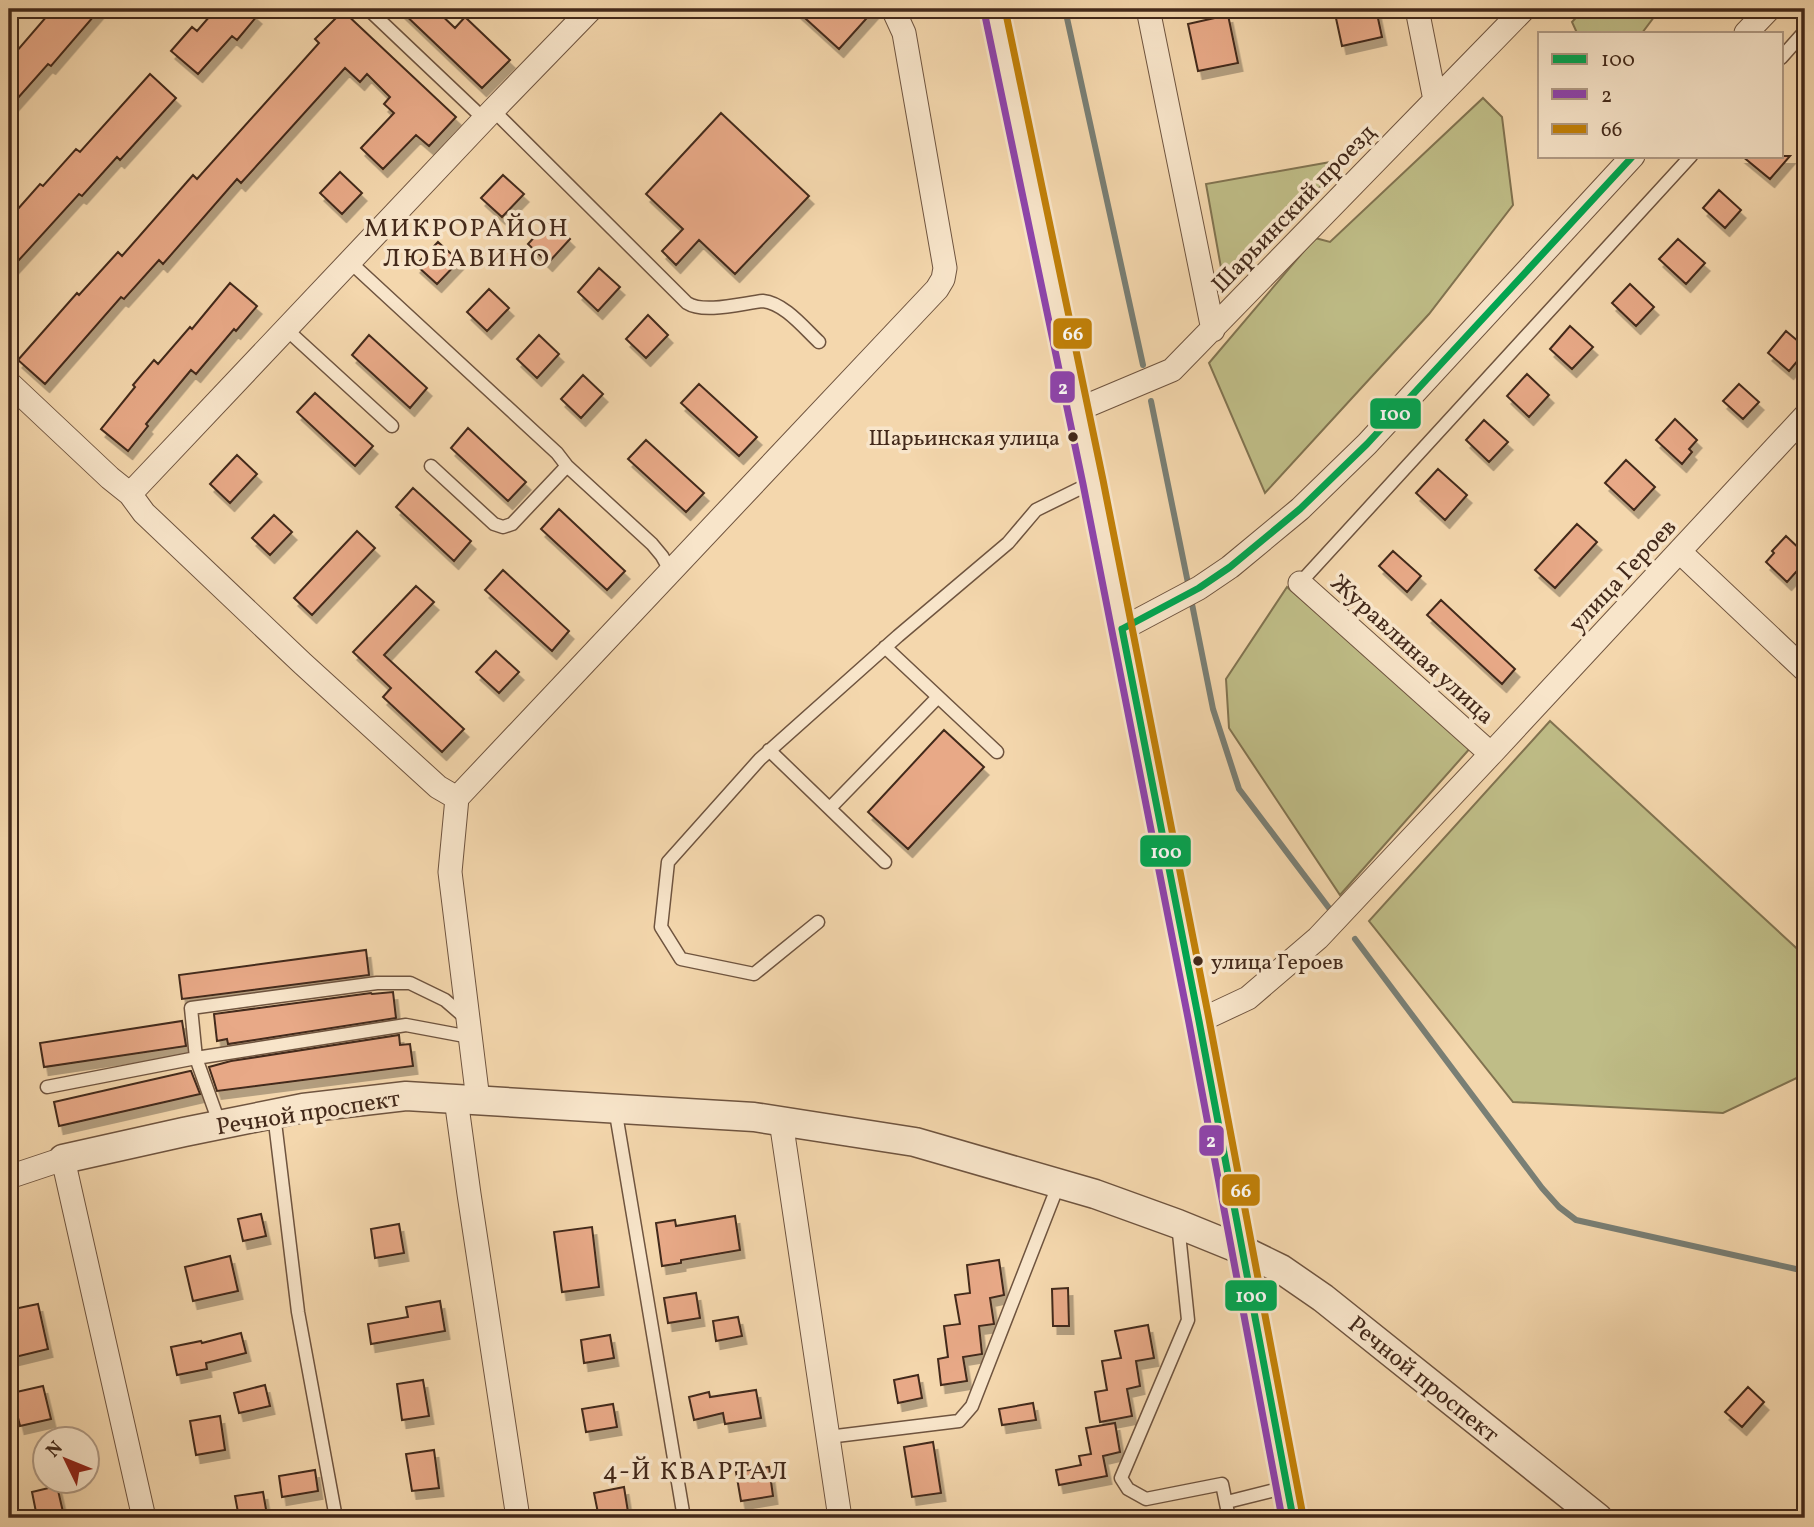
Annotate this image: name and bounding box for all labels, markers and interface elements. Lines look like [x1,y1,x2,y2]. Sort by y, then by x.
legend [1538,32,1783,158]
text: 100 [1601,46,1635,75]
text: 2 [1601,82,1612,111]
text: 66 [1601,116,1622,145]
street label: Шарьинский проезд [1205,117,1385,302]
district label: МИКРОРАЙОН ЛЮБАВИНО [364,211,570,277]
line badge: 66 [1052,317,1093,350]
text: 66 [1063,322,1083,348]
line badge: 2 [1049,370,1076,404]
text: 2 [1058,376,1068,402]
line badge: 100 [1369,397,1422,430]
text: 100 [1379,402,1411,428]
place label: Шарьинская улица [868,424,1060,455]
marker: Шарьинская улица [1066,430,1080,444]
street label: улица Героев [1562,512,1685,641]
street label: Журавлиная улица [1322,568,1501,733]
line badge: 100 [1139,834,1192,868]
text: 100 [1150,840,1182,866]
place label: улица Героев [1211,948,1344,979]
marker: улица Героев [1191,954,1205,968]
street label: Речной проспект [214,1083,403,1145]
line badge: 2 [1198,1124,1225,1157]
text: 2 [1206,1129,1216,1155]
line badge: 66 [1221,1173,1261,1207]
text: 66 [1231,1179,1251,1205]
line badge: 100 [1224,1279,1278,1312]
text: 100 [1235,1284,1267,1310]
street label: Речной проспект [1340,1309,1506,1452]
north arrow [32,1426,102,1496]
text: N [41,1436,69,1464]
district label: 4-Й КВАРТАЛ [602,1454,790,1490]

